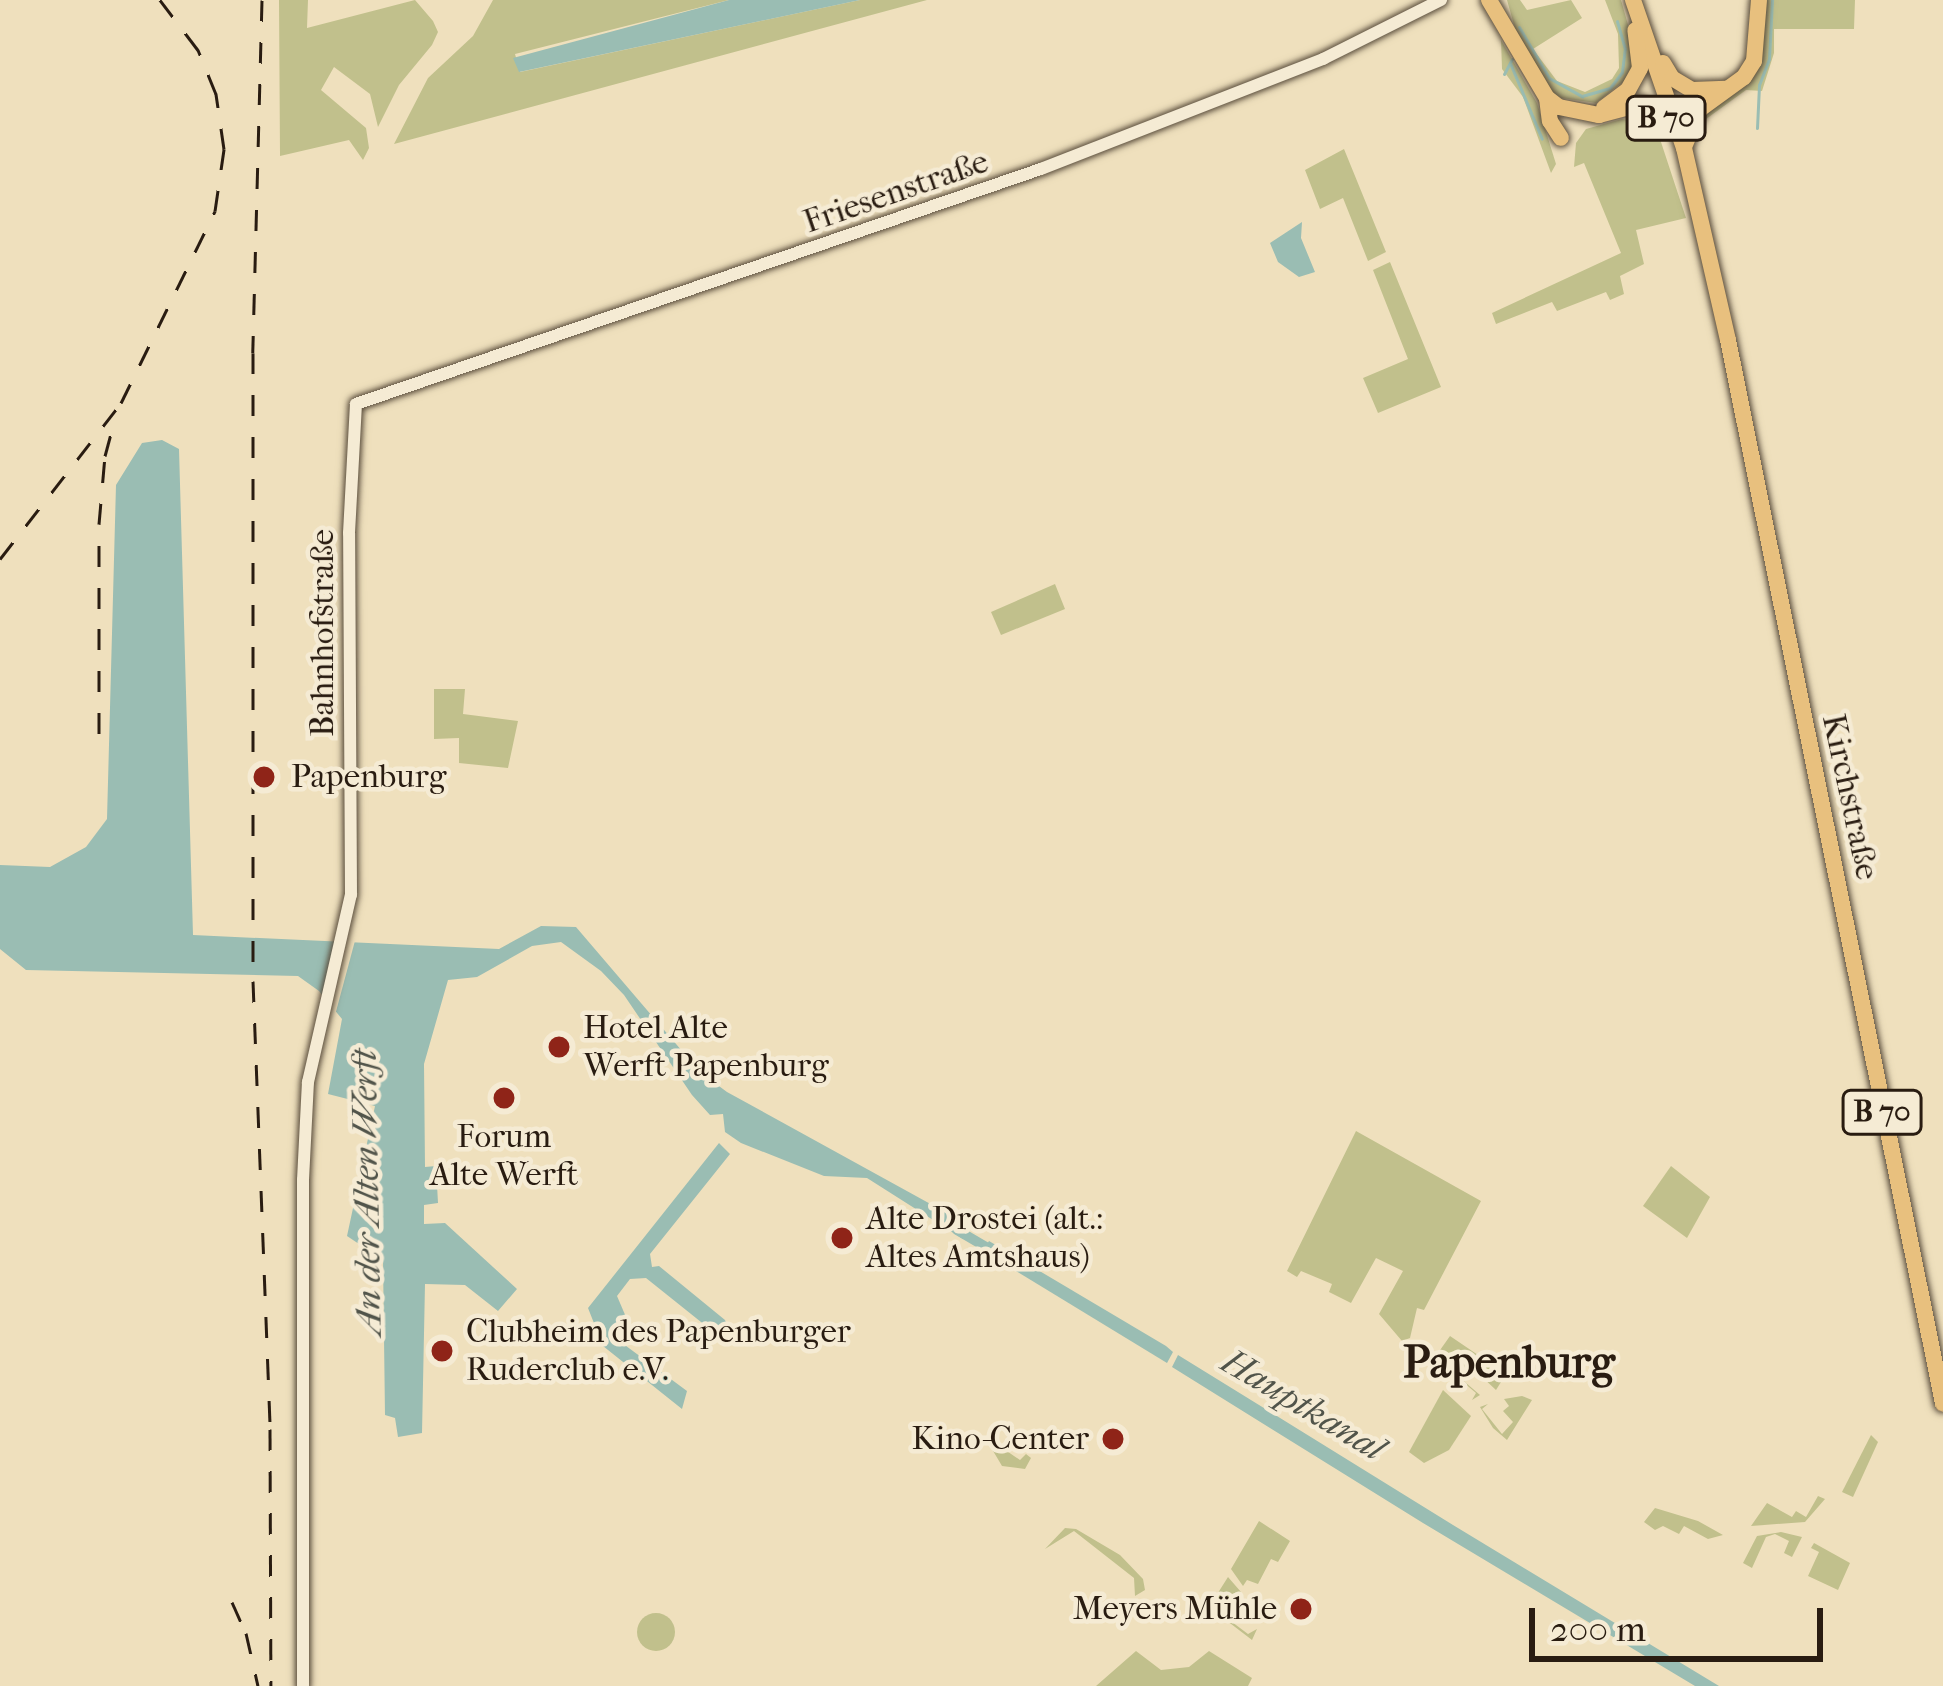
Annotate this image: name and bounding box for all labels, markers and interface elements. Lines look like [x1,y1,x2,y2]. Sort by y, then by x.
road number: B 70 [1624,94,1708,142]
street label: Friesenstraße [798,142,994,242]
street label: Bahnhofstraße [303,529,343,737]
street label: Kirchstraße [1813,711,1887,883]
place label: Papenburg [291,757,446,797]
marker: Papenburg [248,761,280,793]
place label: Hotel Alte Werft Papenburg [583,1008,829,1086]
marker: Hotel Alte Werft Papenburg [546,1034,572,1060]
water label: An der Alten Werft [343,1049,391,1335]
marker: Forum Alte Werft [491,1085,517,1111]
road number: B 70 [1840,1088,1924,1136]
place label: Forum Alte Werft [430,1117,578,1195]
place label: Alte Drostei (alt.: Altes Amtshaus) [866,1199,1104,1277]
marker: Alte Drostei (alt.: Altes Amtshaus) [829,1225,855,1251]
place label: Clubheim des Papenburger Ruderclub e.V. [466,1312,851,1390]
district label: Papenburg [1403,1336,1615,1390]
marker: Clubheim des Papenburger Ruderclub e.V. [429,1338,455,1364]
water label: Hauptkanal [1214,1340,1392,1470]
place label: Kino-Center [911,1419,1089,1459]
marker: Kino-Center [1100,1426,1126,1452]
scale bar [1535,1584,1829,1658]
place label: Meyers Mühle [1073,1589,1277,1629]
marker: Meyers Mühle [1288,1596,1314,1622]
text: 200 m [1550,1608,1646,1650]

